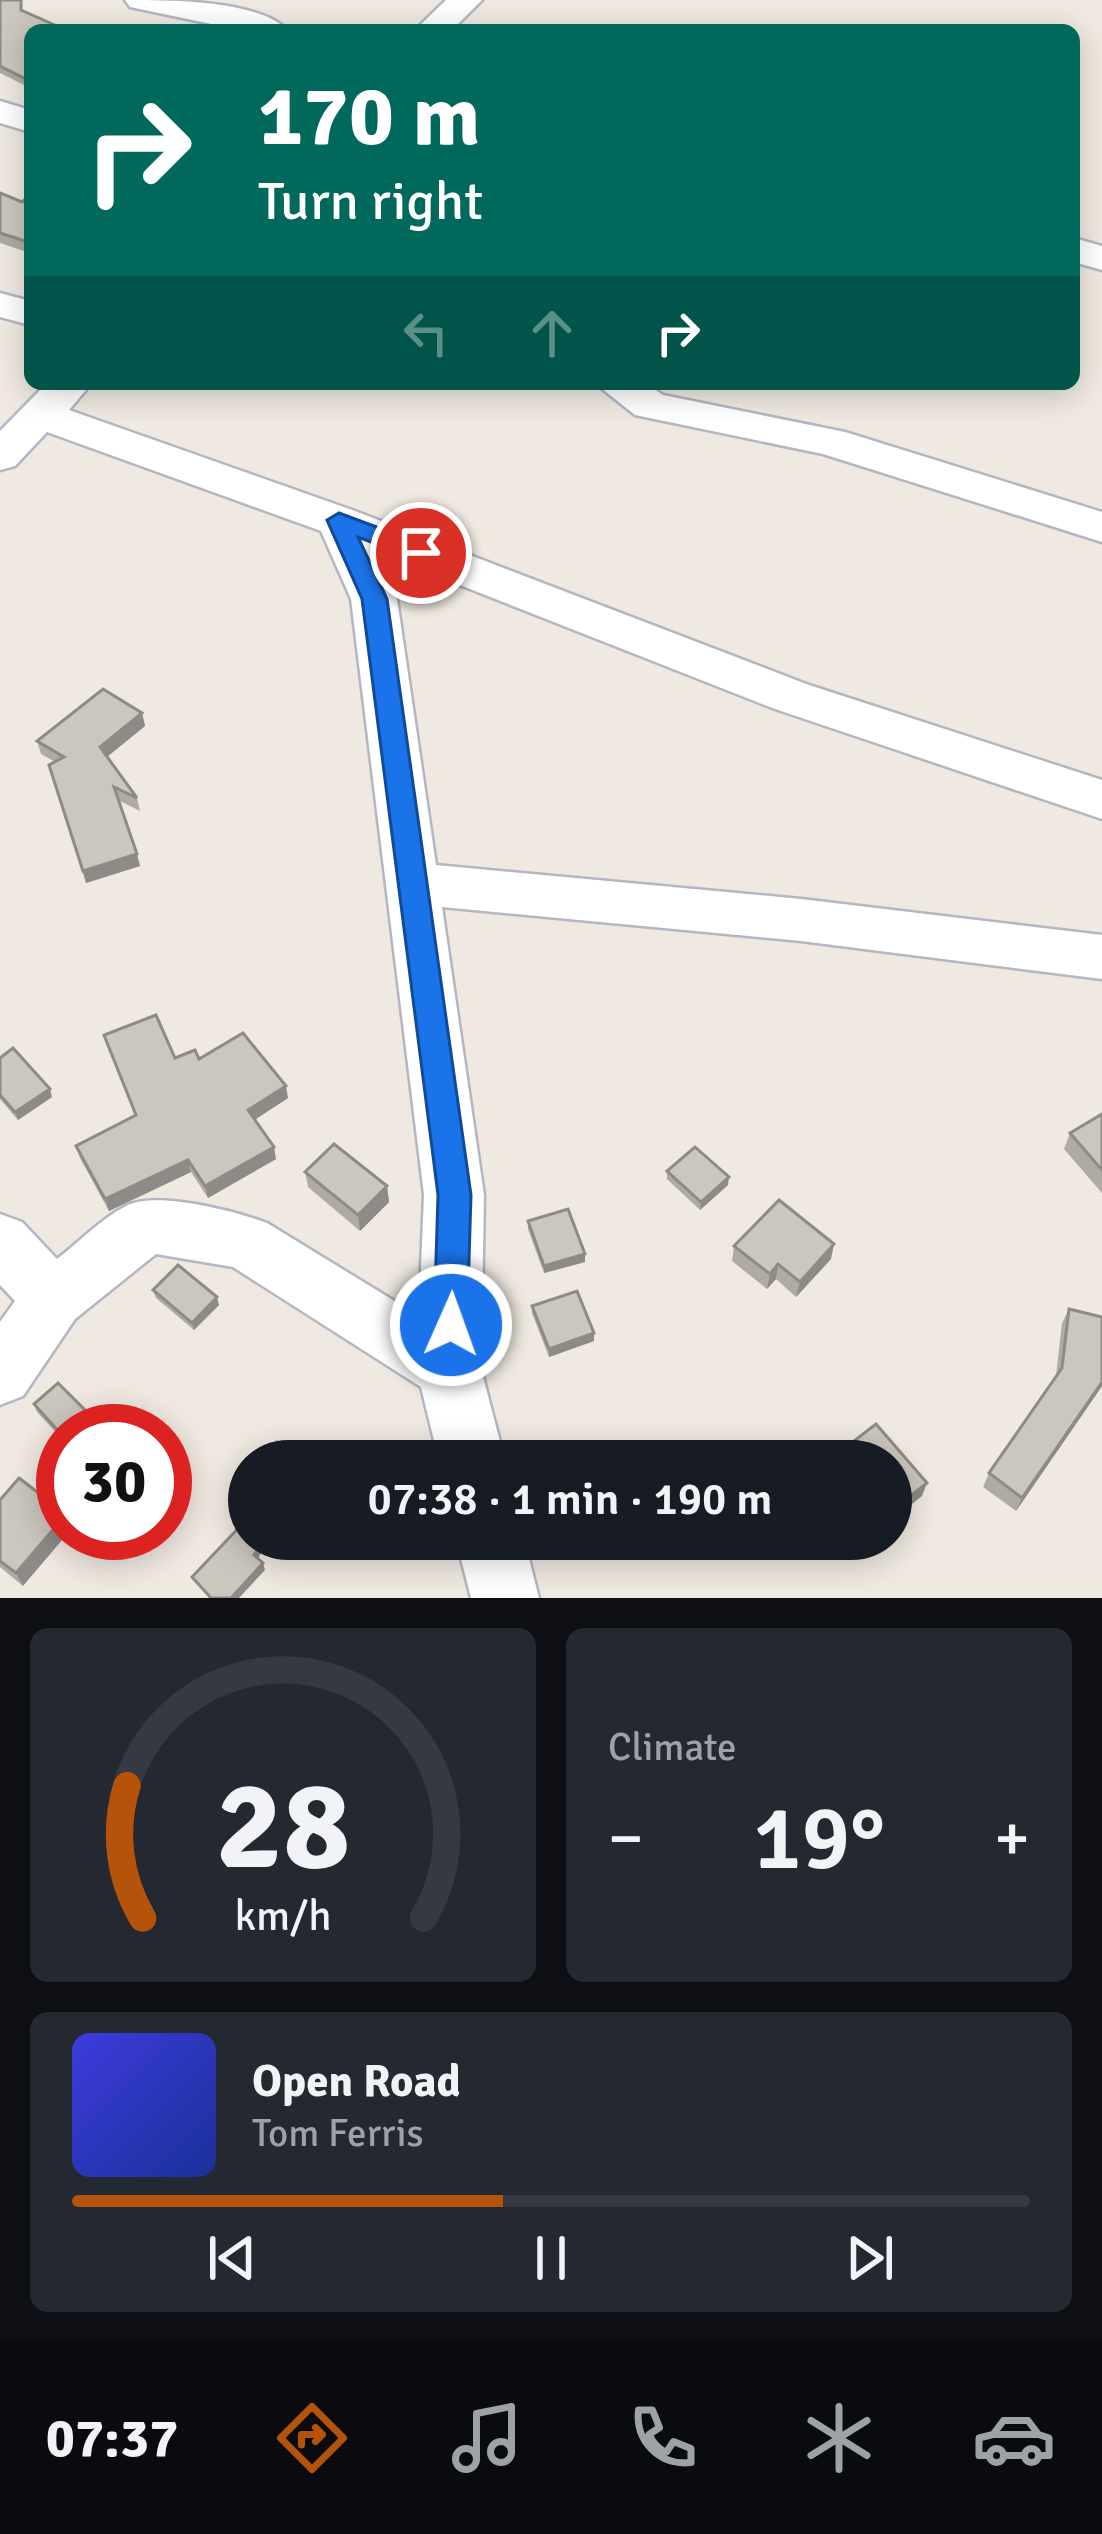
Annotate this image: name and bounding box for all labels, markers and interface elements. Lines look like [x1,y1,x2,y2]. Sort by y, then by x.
text: 170 m [258,65,480,169]
icon: right [60,72,216,228]
text: Turn right [258,168,483,235]
icon: left [393,300,459,366]
icon: ahead [519,300,585,366]
icon: right [645,300,711,366]
pin [370,502,472,604]
icon: arrive [388,520,454,586]
position arrow [388,1262,514,1388]
speed limit sign: 30 [36,1404,192,1560]
text: 07:38 · 1 min · 190 m [368,1472,772,1527]
text: Climate [608,1723,737,1771]
text: 28 [216,1750,350,1903]
text: 19° [753,1783,885,1894]
text: − [608,1798,644,1879]
text: + [994,1798,1030,1879]
text: km/h [234,1890,332,1943]
text: Open Road [252,2054,461,2109]
text: Tom Ferris [252,2109,424,2157]
icon: previous [199,2225,265,2291]
icon: pause [518,2225,584,2291]
icon: next [837,2225,903,2291]
icon: directions [270,2396,354,2480]
icon: music [445,2396,529,2480]
icon: phone [621,2396,705,2480]
icon: climate [797,2396,881,2480]
icon: car [972,2396,1056,2480]
text: 07:37 [46,2405,178,2472]

